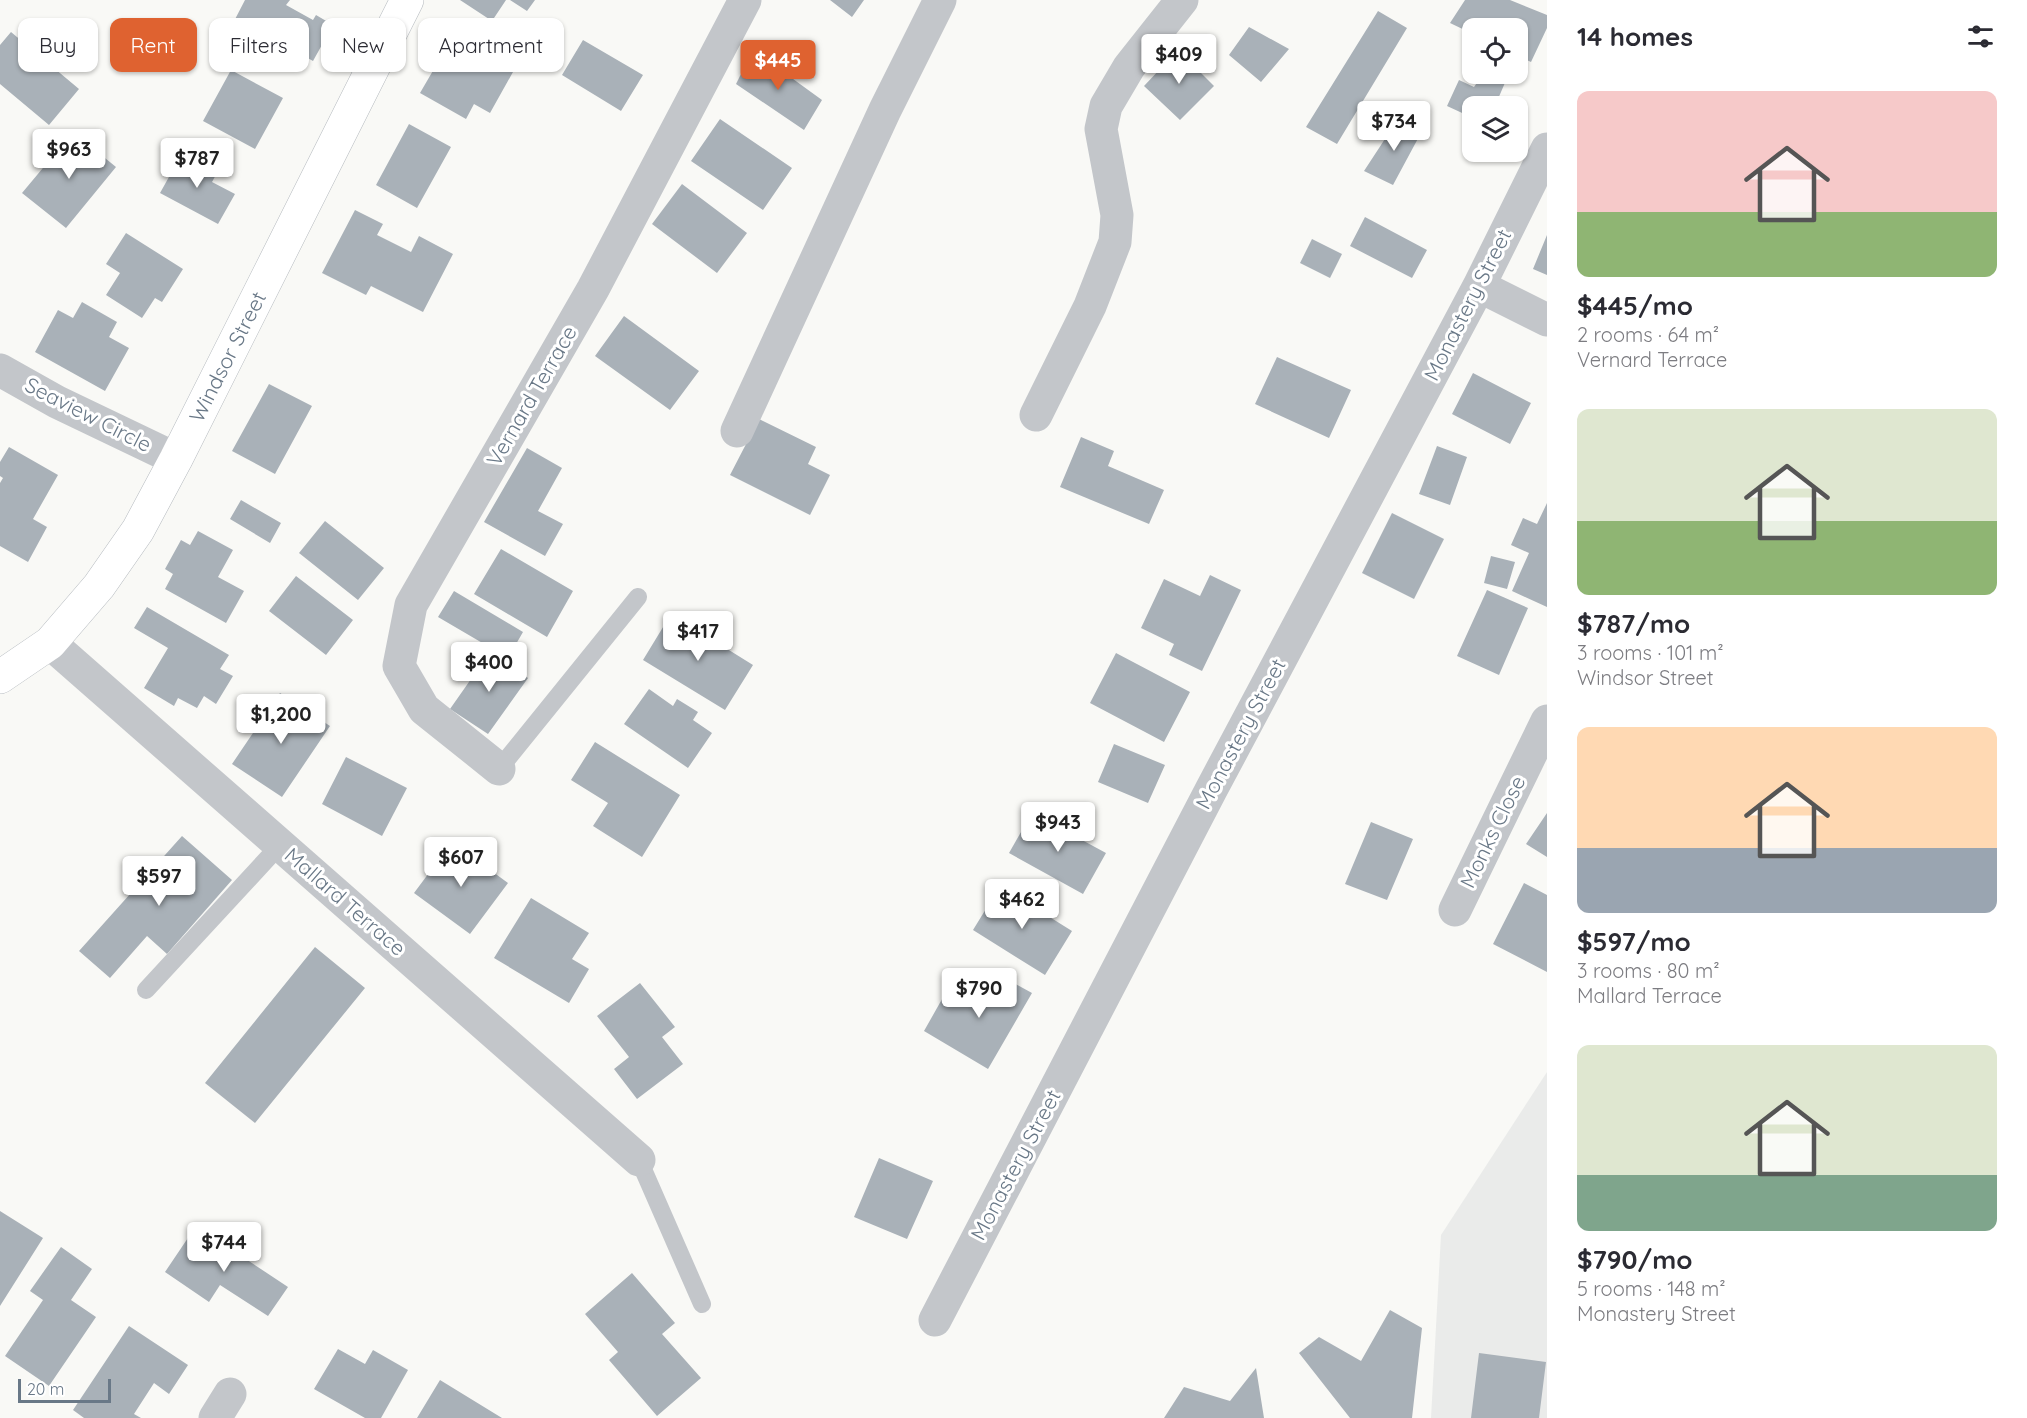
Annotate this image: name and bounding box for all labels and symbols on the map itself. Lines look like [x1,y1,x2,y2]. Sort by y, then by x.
pin: $409 [1143,34,1215,85]
pin: $445 [742,40,814,91]
pin: $734 [1358,101,1430,152]
pin: $963 [33,129,105,180]
pin: $787 [161,138,233,189]
street label: Monastery Street [1418,224,1517,385]
street label: Windsor Street [183,287,271,426]
street label: Vernard Terrace [480,321,582,470]
street label: Seaview Circle [21,371,156,457]
pin: $417 [662,611,734,662]
pin: $400 [453,642,525,693]
street label: Monastery Street [1189,654,1291,813]
pin: $1,200 [232,694,330,745]
street label: Monks Close [1454,771,1530,892]
pin: $943 [1022,802,1094,853]
pin: $607 [425,837,497,888]
street label: Mallard Terrace [280,842,412,961]
pin: $597 [123,856,195,907]
pin: $462 [986,879,1058,930]
pin: $790 [943,968,1015,1019]
street label: Monastery Street [964,1085,1066,1244]
pin: $744 [188,1222,260,1273]
scale bar [18,1376,111,1404]

